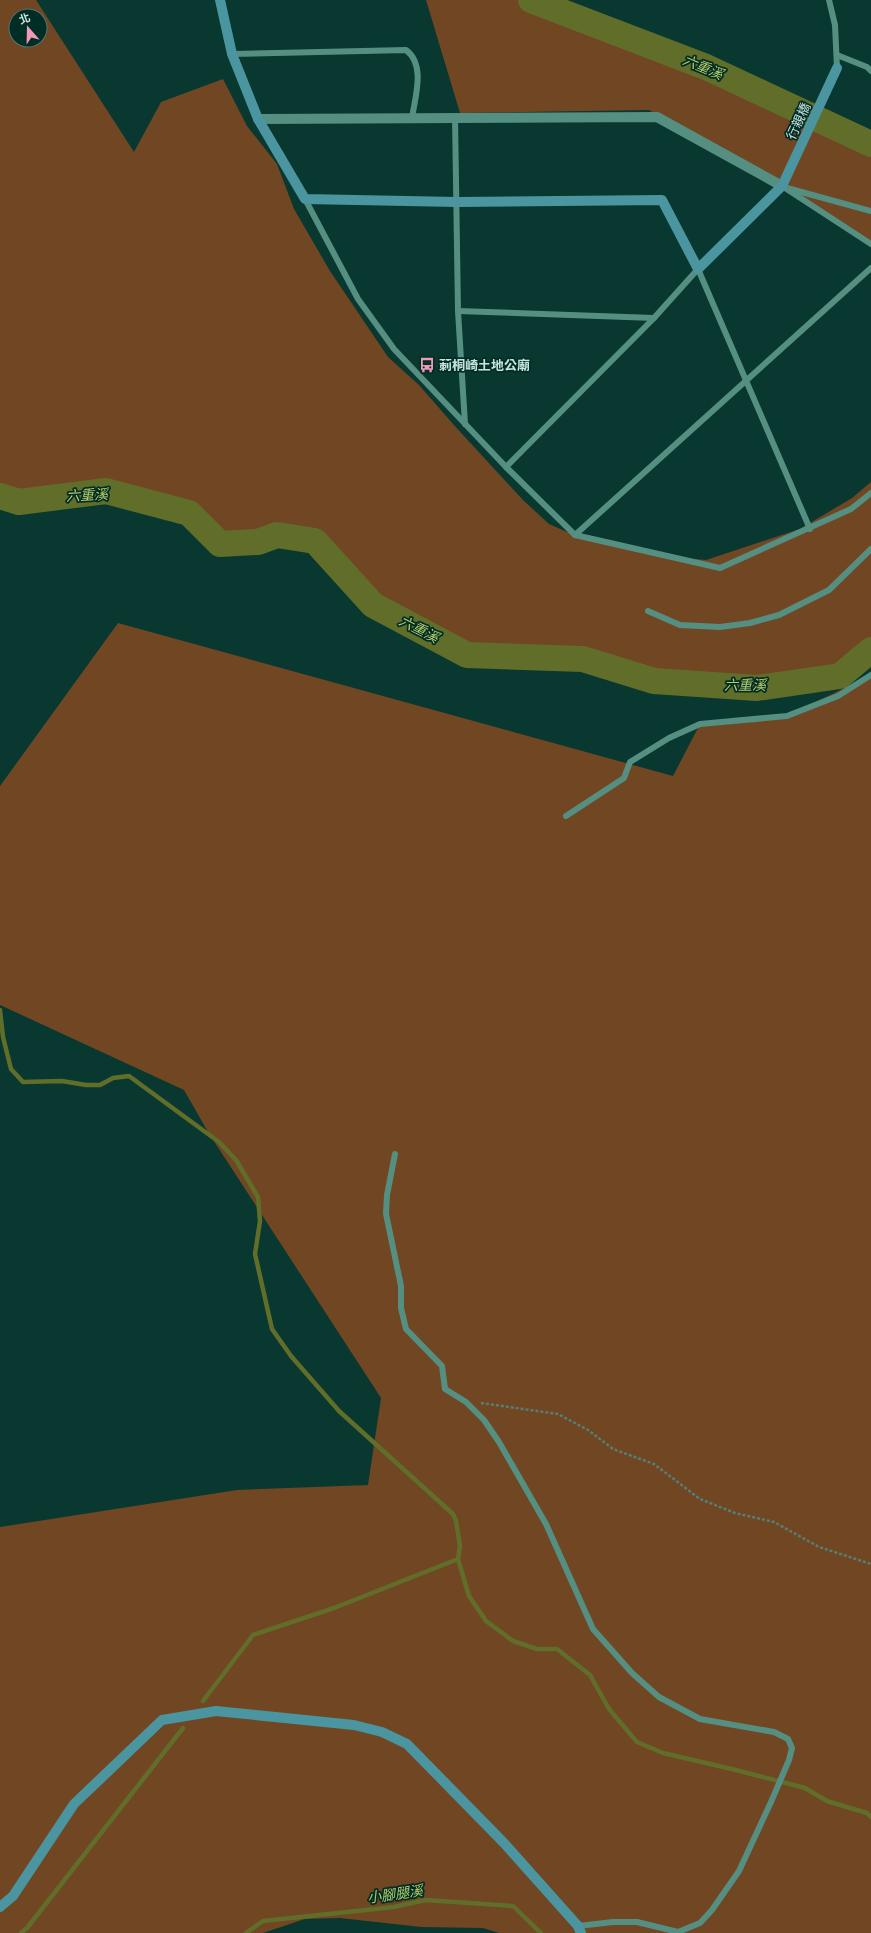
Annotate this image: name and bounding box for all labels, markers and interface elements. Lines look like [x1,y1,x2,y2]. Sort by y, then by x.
north arrow [8,8,48,48]
text: 北 [17,11,32,28]
water label: 六重溪 [680,52,727,85]
street label: 行親橋 [784,101,815,143]
bus stop icon: 莿桐崎土地公廟 [418,356,436,374]
place label: 莿桐崎土地公廟 [439,358,530,375]
water label: 六重溪 [66,487,110,506]
water label: 六重溪 [396,613,443,648]
water label: 六重溪 [724,678,768,695]
water label: 小腳腿溪 [366,1883,426,1908]

